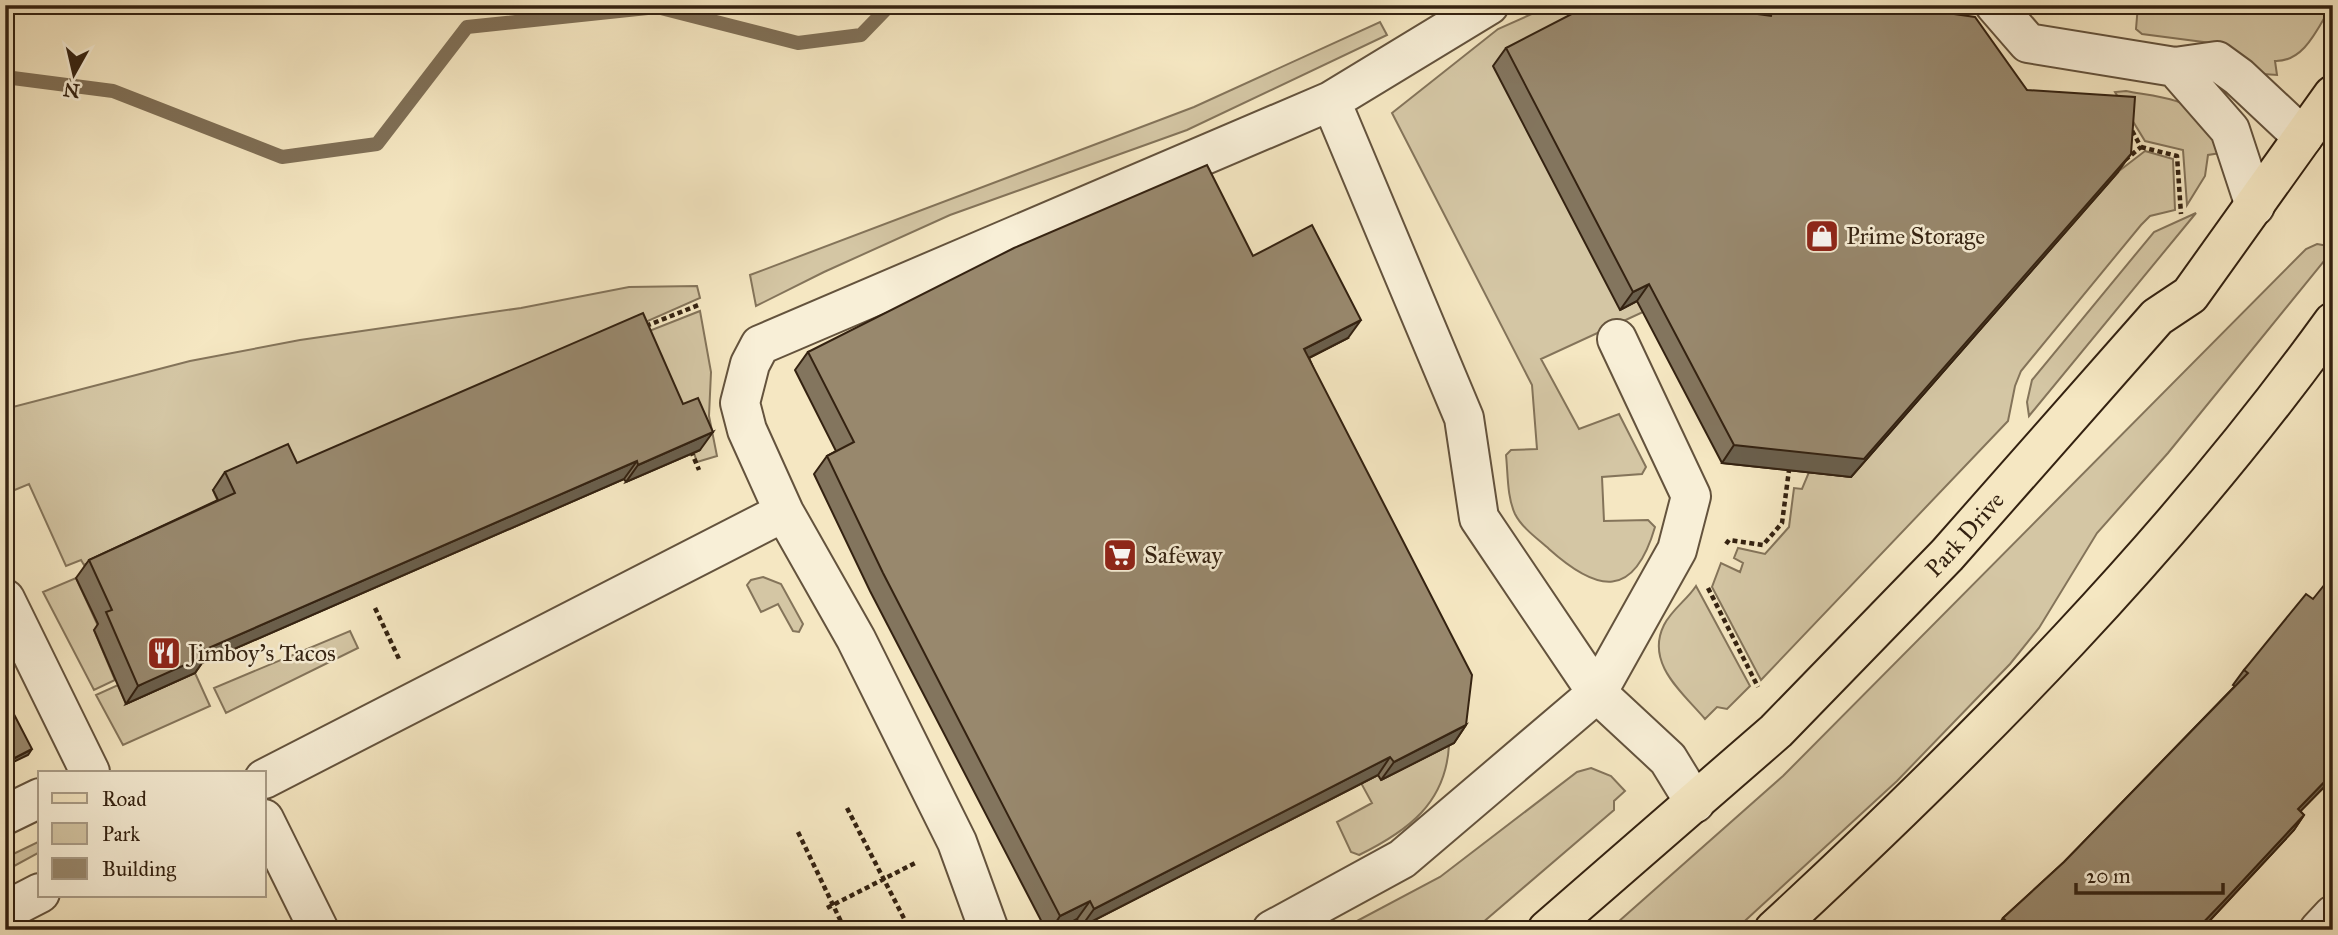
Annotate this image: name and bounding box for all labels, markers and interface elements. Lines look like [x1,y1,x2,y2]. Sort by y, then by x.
north arrow [38,38,108,108]
text: N [62,78,81,103]
shop icon: Prime Storage [1803,217,1841,255]
place label: Prime Storage [1846,221,1985,251]
street label: Park Drive [1919,486,2011,583]
supermarket icon: Safeway [1101,536,1139,574]
place label: Safeway [1144,540,1223,570]
restaurant icon: Jimboy's Tacos [145,634,183,672]
place label: Jimboy's Tacos [185,638,336,668]
legend [38,771,266,897]
text: Road [102,786,147,812]
text: Park [102,821,140,847]
scale bar [2076,851,2222,895]
text: Building [102,856,176,882]
text: 20 m [2086,863,2131,889]

